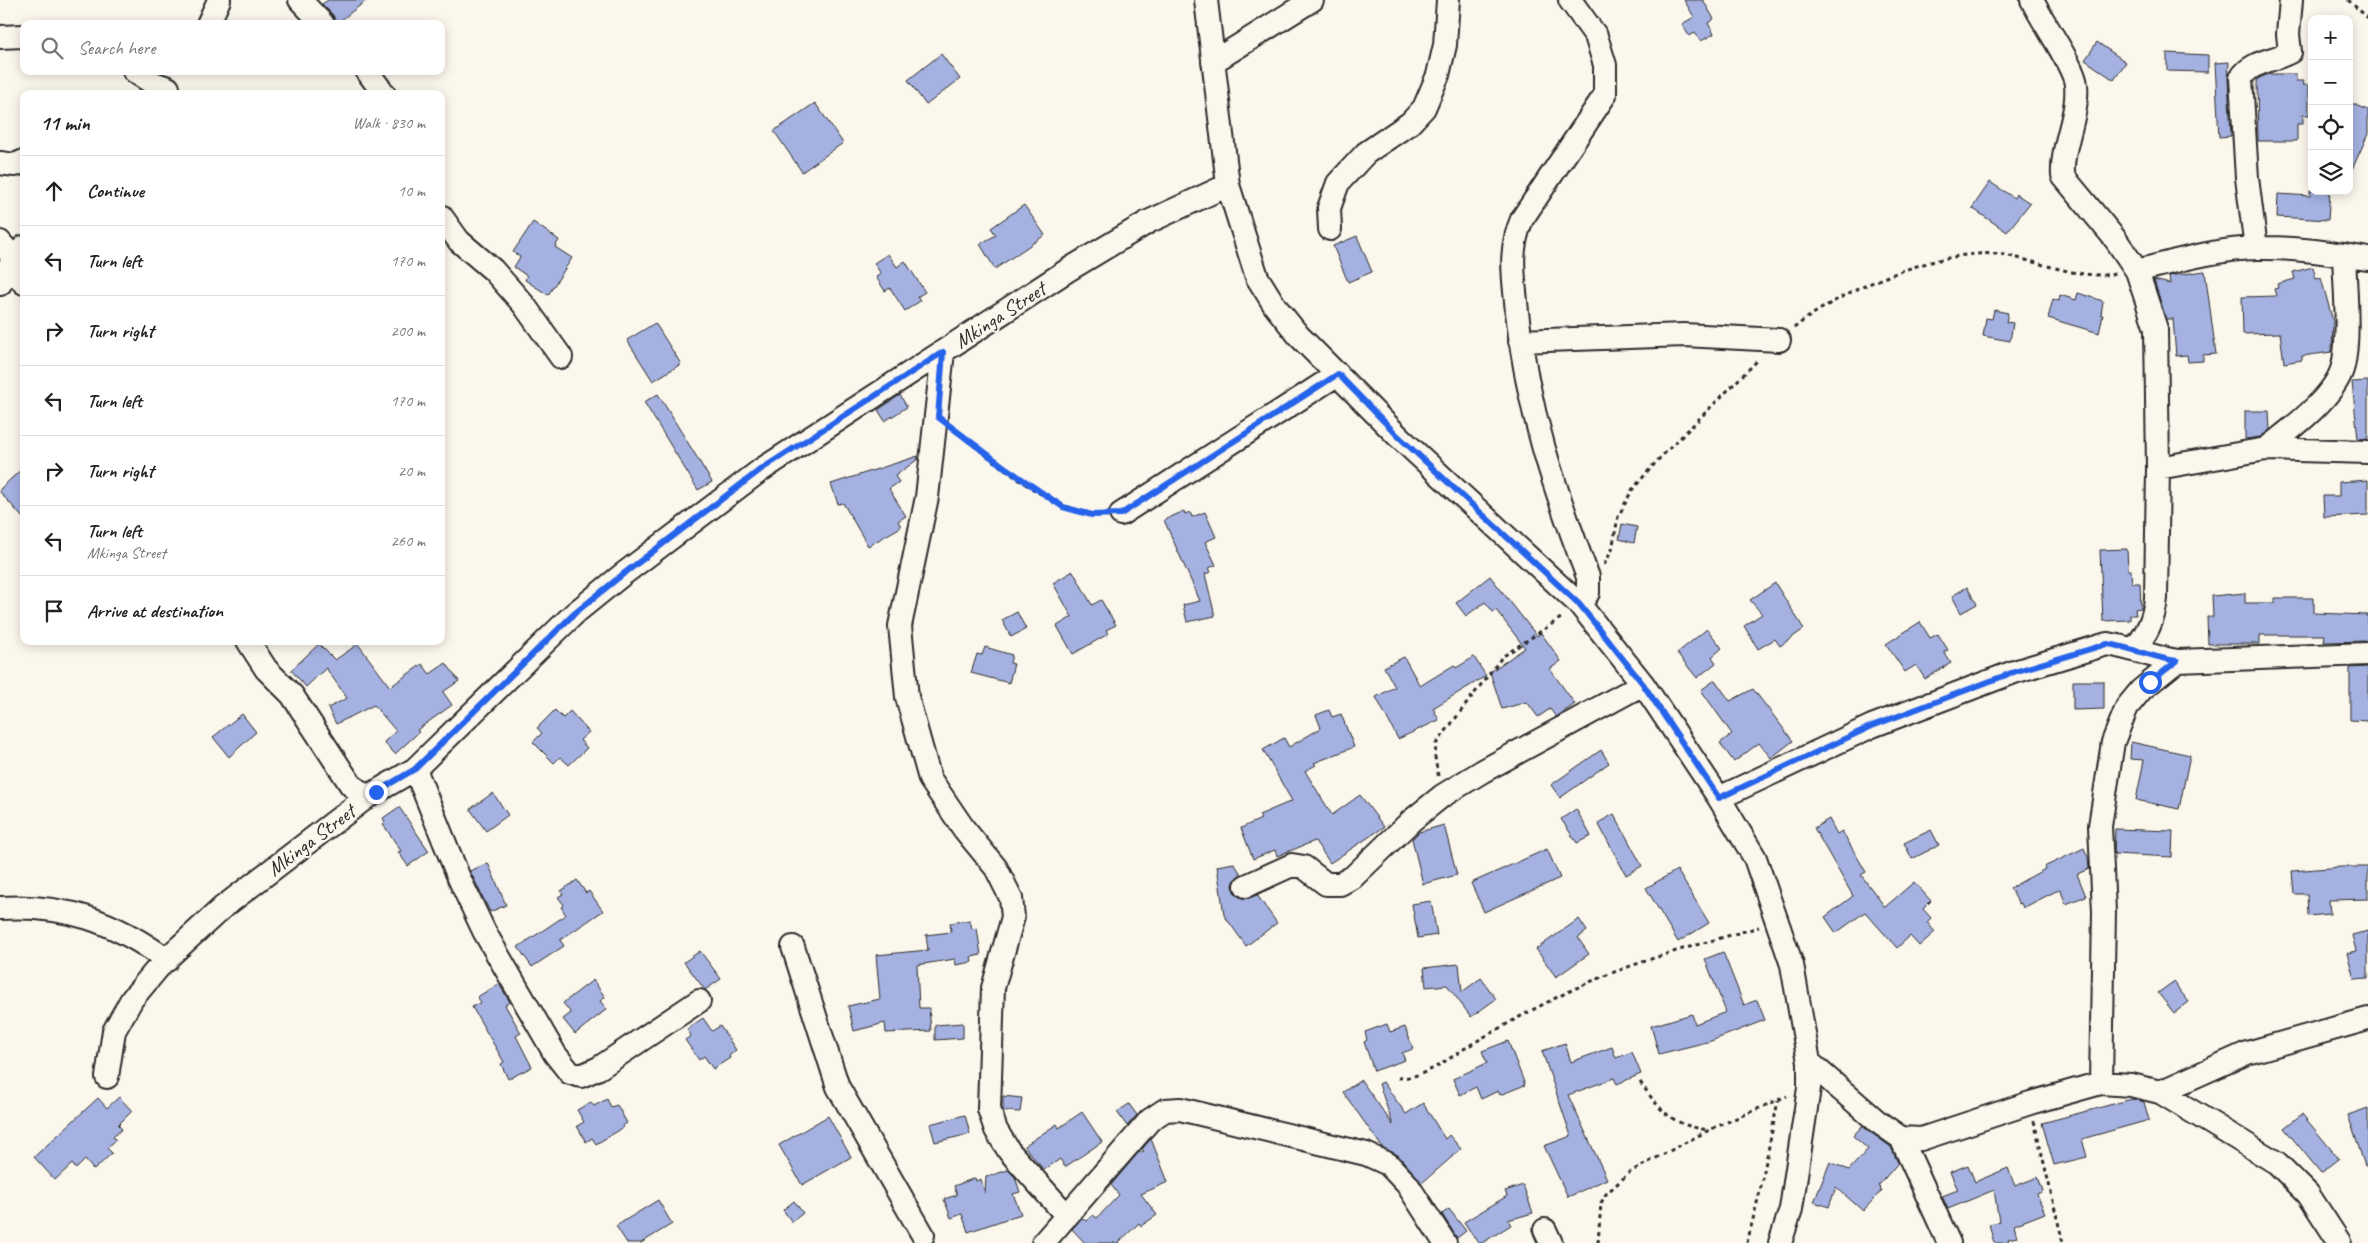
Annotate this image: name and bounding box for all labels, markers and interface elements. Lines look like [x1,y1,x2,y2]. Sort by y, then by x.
map controls [2308,15,2353,195]
button: + [2308,15,2353,60]
search box [20,20,445,75]
icon: search [38,34,66,62]
text: Search here [78,36,155,60]
button: − [2308,60,2353,105]
button: locate [2308,105,2353,150]
text: 11 min [40,110,90,136]
text: Walk · 830 m [353,113,425,133]
button: layers [2308,150,2353,195]
icon: ahead [40,177,68,205]
text: Continue [87,179,144,203]
text: 10 m [398,181,425,201]
icon: left [40,247,68,275]
text: Turn left [87,249,142,273]
text: 170 m [391,251,425,271]
street label: Mkinga Street [950,274,1053,354]
icon: right [40,317,68,345]
text: Turn right [87,319,154,343]
text: 200 m [391,321,425,341]
icon: left [40,387,68,415]
text: Turn left [87,389,142,413]
text: 170 m [391,391,425,411]
icon: right [40,457,68,485]
text: Turn right [87,459,154,483]
text: 20 m [398,461,425,481]
text: Turn left [87,519,142,543]
icon: left [40,527,68,555]
text: 260 m [391,531,425,551]
text: Mkinga Street [87,543,166,563]
icon: arrive [40,597,68,625]
text: Arrive at destination [87,599,223,623]
route start [2139,671,2162,694]
route end [365,781,388,804]
street label: Mkinga Street [262,797,362,881]

